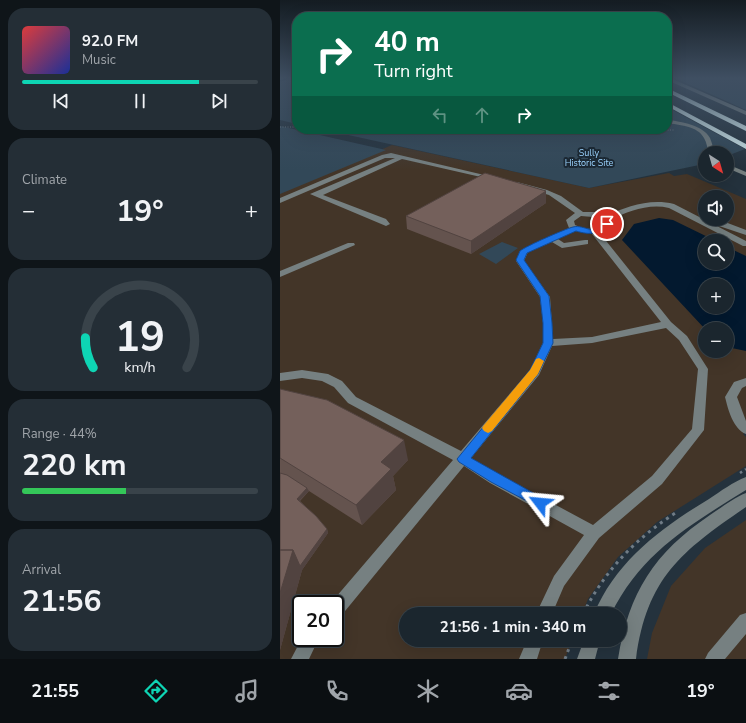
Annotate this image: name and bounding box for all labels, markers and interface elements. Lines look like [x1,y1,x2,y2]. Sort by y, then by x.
text: 40 m [374,23,440,61]
icon: right [308,28,360,80]
text: 92.0 FM [82,31,138,51]
text: Music [82,51,116,69]
text: Turn right [374,59,453,83]
icon: previous [50,90,72,112]
icon: pause [129,90,151,112]
icon: next [208,90,230,112]
icon: left [429,104,451,126]
icon: ahead [471,104,493,126]
icon: right [513,104,535,126]
north arrow [698,146,734,182]
map controls [698,146,734,358]
park label: Sully Historic Site [565,147,614,169]
text: Climate [22,171,67,189]
button: sound [698,190,734,226]
text: 19° [116,191,164,232]
text: − [22,196,35,226]
text: + [245,196,258,226]
pin [590,207,624,241]
icon: arrive [596,213,618,235]
button: search [698,234,734,270]
button: + [698,278,734,314]
text: 19 [115,308,165,365]
button: − [698,322,734,358]
text: km/h [124,357,156,376]
text: Range · 44% [22,425,97,443]
text: 220 km [22,445,127,486]
position arrow [519,482,561,524]
text: Arrival [22,561,61,579]
text: 21:56 [22,581,101,622]
speed limit sign: 20 [292,595,344,647]
text: 21:56 · 1 min · 340 m [440,617,586,637]
icon: directions [142,677,170,705]
icon: music [233,677,261,705]
icon: phone [323,677,351,705]
icon: climate [414,677,442,705]
icon: car [505,677,533,705]
icon: filters [595,677,623,705]
text: 21:55 [31,679,79,703]
text: 19° [686,679,715,703]

